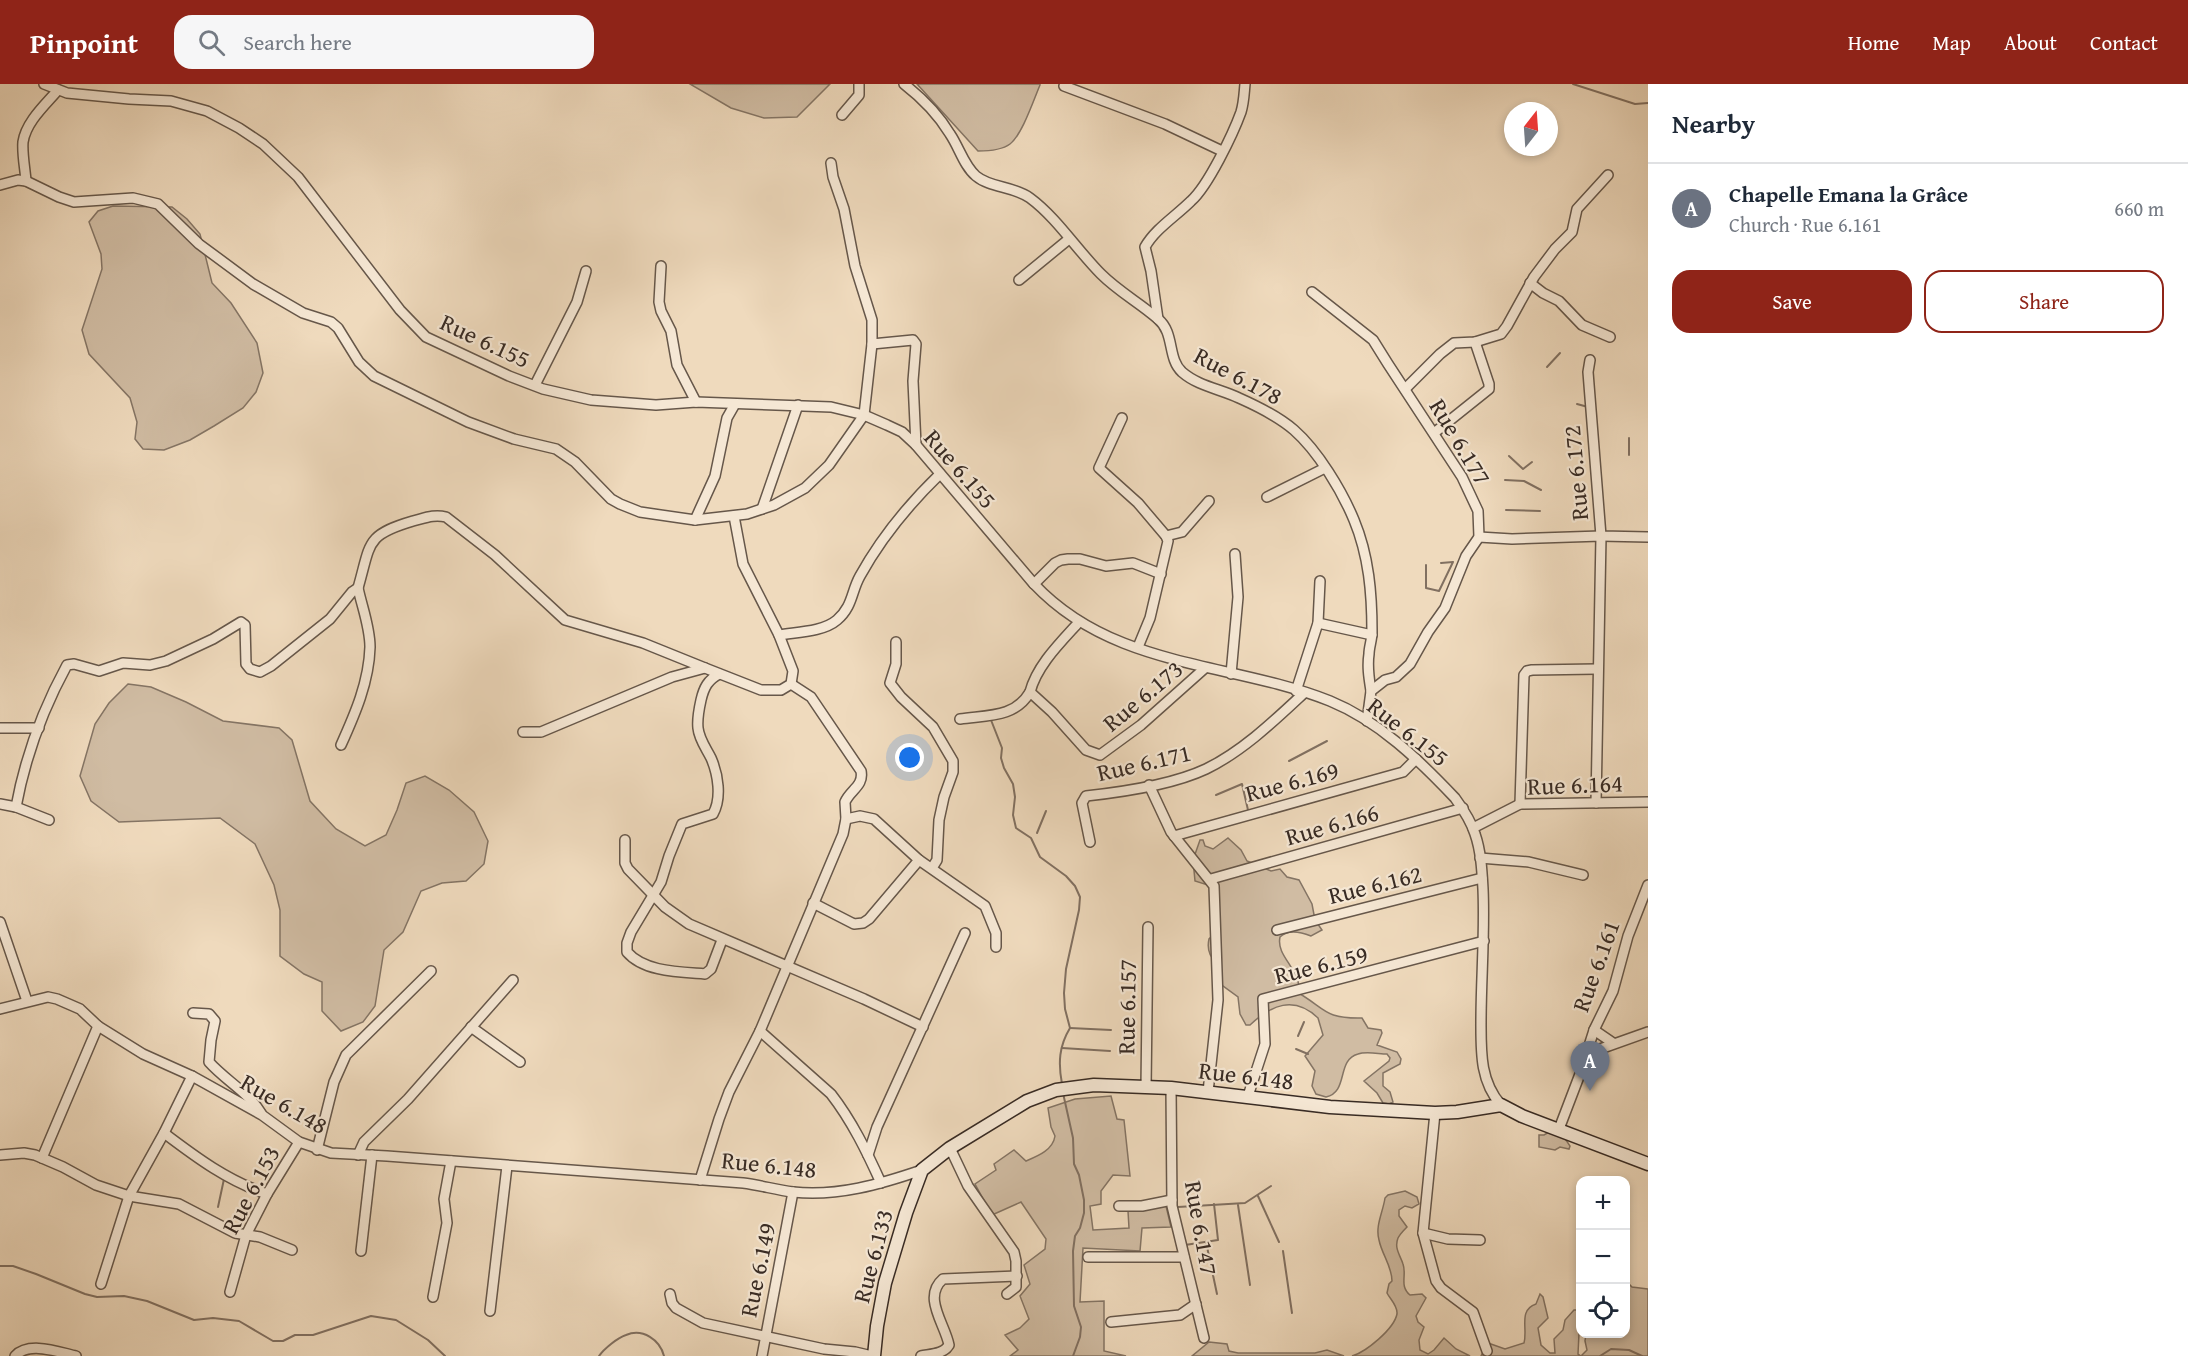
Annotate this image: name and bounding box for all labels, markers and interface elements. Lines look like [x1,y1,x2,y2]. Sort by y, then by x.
search box [174,15,594,69]
text: Pinpoint [30,22,138,63]
icon: search [195,26,228,59]
text: Search here [243,26,352,58]
text: Home [1848,27,1899,58]
text: Map [1932,27,1971,58]
text: About [2004,27,2057,58]
text: Contact [2090,27,2158,58]
north arrow [1504,102,1558,156]
text: Nearby [1672,104,1755,143]
text: Chapelle Emana la Grâce [1729,178,1968,210]
text: A [1685,194,1698,223]
text: 660 m [2114,194,2164,223]
text: Church · Rue 6.161 [1729,210,1881,239]
button: Save [1672,270,1912,333]
button: Share [1924,270,2164,333]
street label: Rue 6.155 [435,305,536,377]
street label: Rue 6.178 [1188,338,1289,413]
street label: Rue 6.177 [1421,392,1500,492]
street label: Rue 6.155 [916,421,1005,516]
street label: Rue 6.172 [1554,424,1597,522]
street label: Rue 6.173 [1095,652,1190,740]
street label: Rue 6.155 [1360,688,1457,775]
street label: Rue 6.171 [1093,735,1194,790]
your location [895,743,924,772]
street label: Rue 6.169 [1241,752,1342,811]
street label: Rue 6.164 [1527,765,1623,804]
street label: Rue 6.166 [1281,795,1383,854]
street label: Rue 6.162 [1324,856,1425,913]
street label: Rue 6.161 [1563,915,1628,1017]
street label: Rue 6.159 [1270,936,1371,993]
street label: Rue 6.157 [1108,959,1145,1055]
pin: A [1570,1042,1610,1091]
street label: Rue 6.148 [1197,1052,1296,1099]
street label: Rue 6.148 [234,1065,334,1143]
street label: Rue 6.153 [213,1139,288,1240]
street label: Rue 6.148 [720,1142,818,1187]
map controls [1576,1176,1630,1338]
button: + [1576,1176,1630,1230]
street label: Rue 6.147 [1176,1178,1227,1278]
street label: Rue 6.133 [843,1205,902,1306]
street label: Rue 6.149 [730,1220,785,1320]
button: − [1576,1230,1630,1284]
button: locate [1576,1284,1630,1338]

